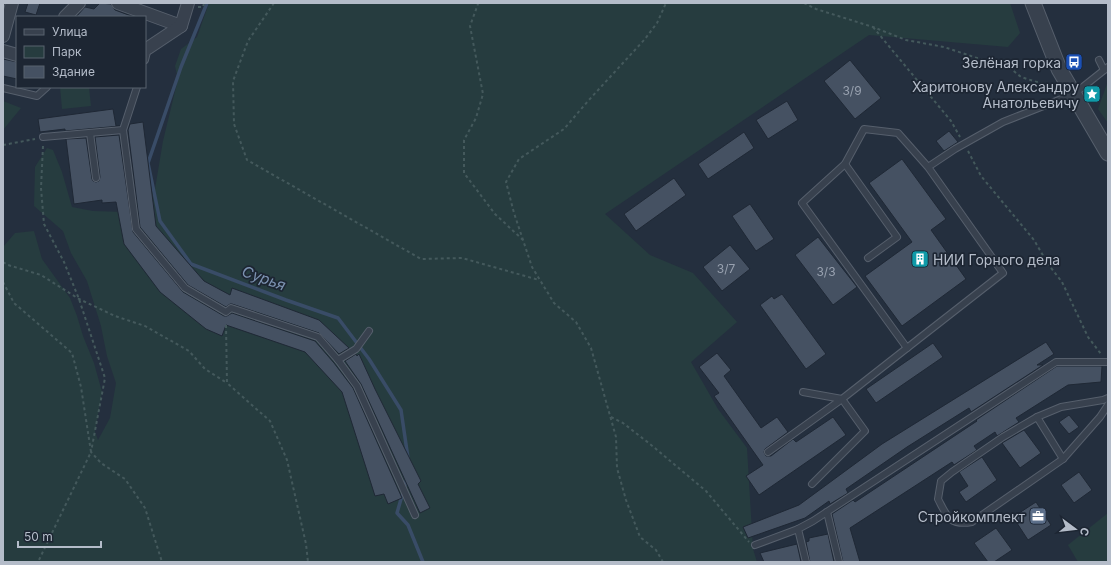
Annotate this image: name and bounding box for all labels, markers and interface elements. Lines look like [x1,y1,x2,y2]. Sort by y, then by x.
legend [16,16,146,88]
text: Улица [52,24,87,39]
text: Парк [52,44,82,59]
bus stop icon: Зелёная горка [1064,52,1084,72]
place label: Зелёная горка [962,54,1061,71]
text: Здание [52,64,95,79]
place label: Харитонову Александру Анатольевичу [912,78,1079,111]
house number: 3/9 [842,83,862,98]
place icon: Харитонову Александру Анатольевичу [1082,84,1102,104]
building icon: НИИ Горного дела [910,249,930,269]
place label: НИИ Горного дела [933,251,1060,268]
water label: Сурья [239,261,289,295]
house number: 3/7 [717,261,735,276]
house number: 3/3 [816,264,836,279]
office icon: Стройкомплект [1028,506,1048,526]
place label: Стройкомплект [918,508,1025,525]
north arrow [1055,509,1095,549]
scale bar [18,523,101,549]
text: С [1077,526,1092,537]
text: 50 m [24,529,53,544]

